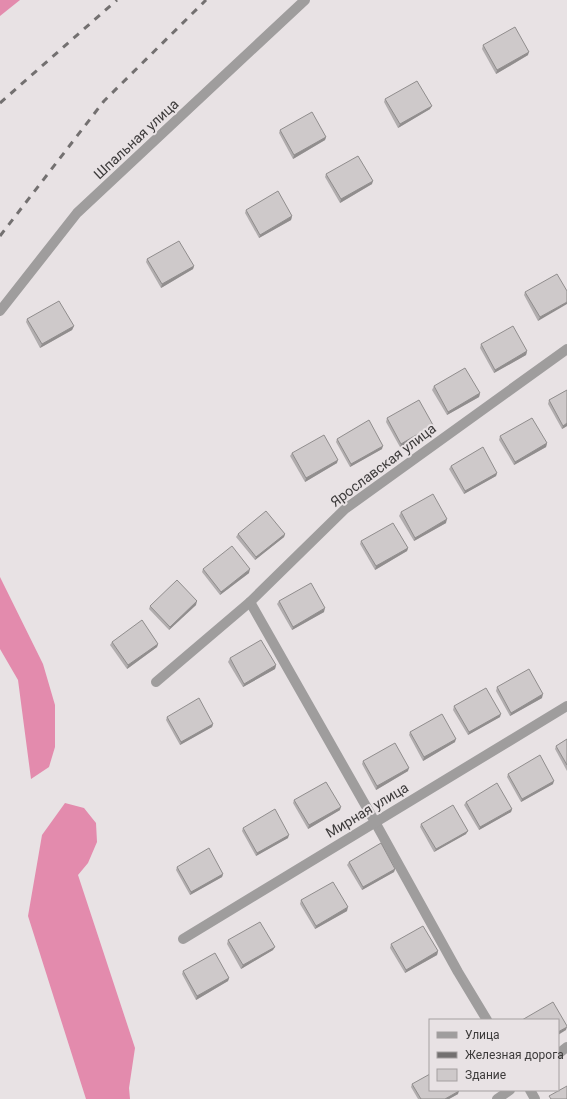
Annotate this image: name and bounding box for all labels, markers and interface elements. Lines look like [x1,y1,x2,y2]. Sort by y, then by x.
street label: Шпальная улица [90,96,182,182]
street label: Ярославская улица [327,420,439,510]
street label: Мирная улица [323,779,411,841]
legend [429,1019,559,1091]
text: Улица [465,1028,500,1042]
text: Железная дорога [465,1048,564,1062]
text: Здание [465,1068,506,1082]

